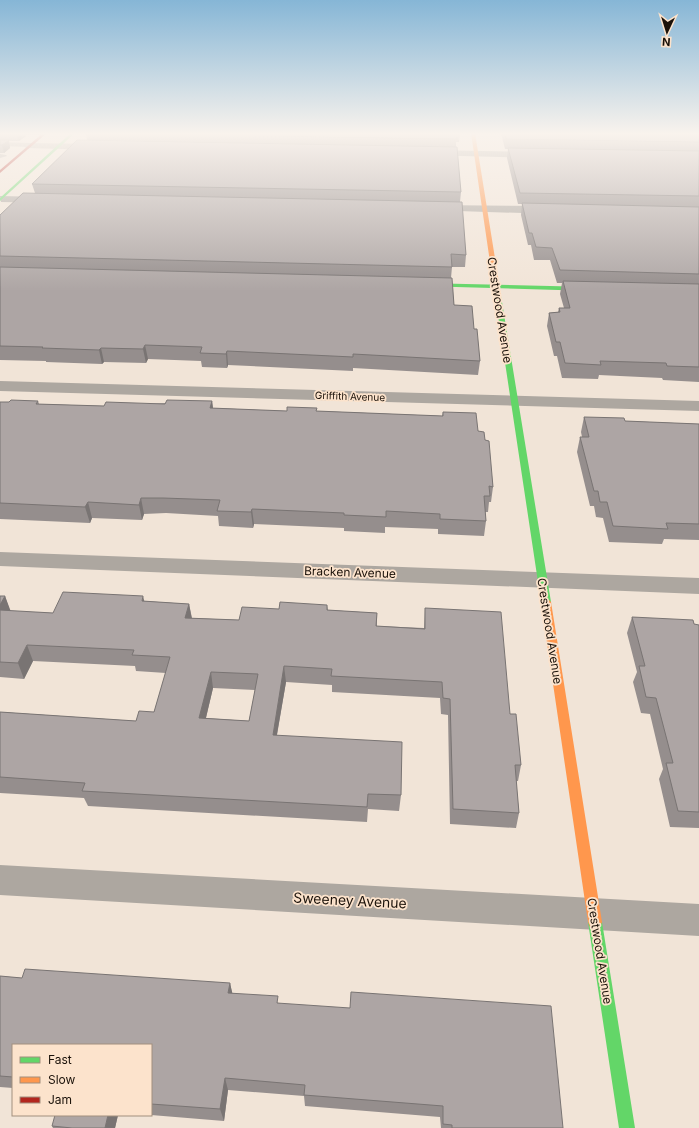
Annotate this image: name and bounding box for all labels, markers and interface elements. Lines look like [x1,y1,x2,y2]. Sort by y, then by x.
north arrow [647,12,687,52]
text: N [662,35,671,49]
street label: Crestwood Avenue [484,256,516,364]
street label: Griffith Avenue [315,389,386,403]
street label: Bracken Avenue [304,563,396,581]
street label: Crestwood Avenue [534,577,566,685]
street label: Sweeney Avenue [293,889,407,911]
street label: Crestwood Avenue [584,897,616,1005]
legend [12,1044,152,1116]
text: Fast [48,1052,72,1067]
text: Slow [48,1072,76,1087]
text: Jam [48,1092,72,1107]

